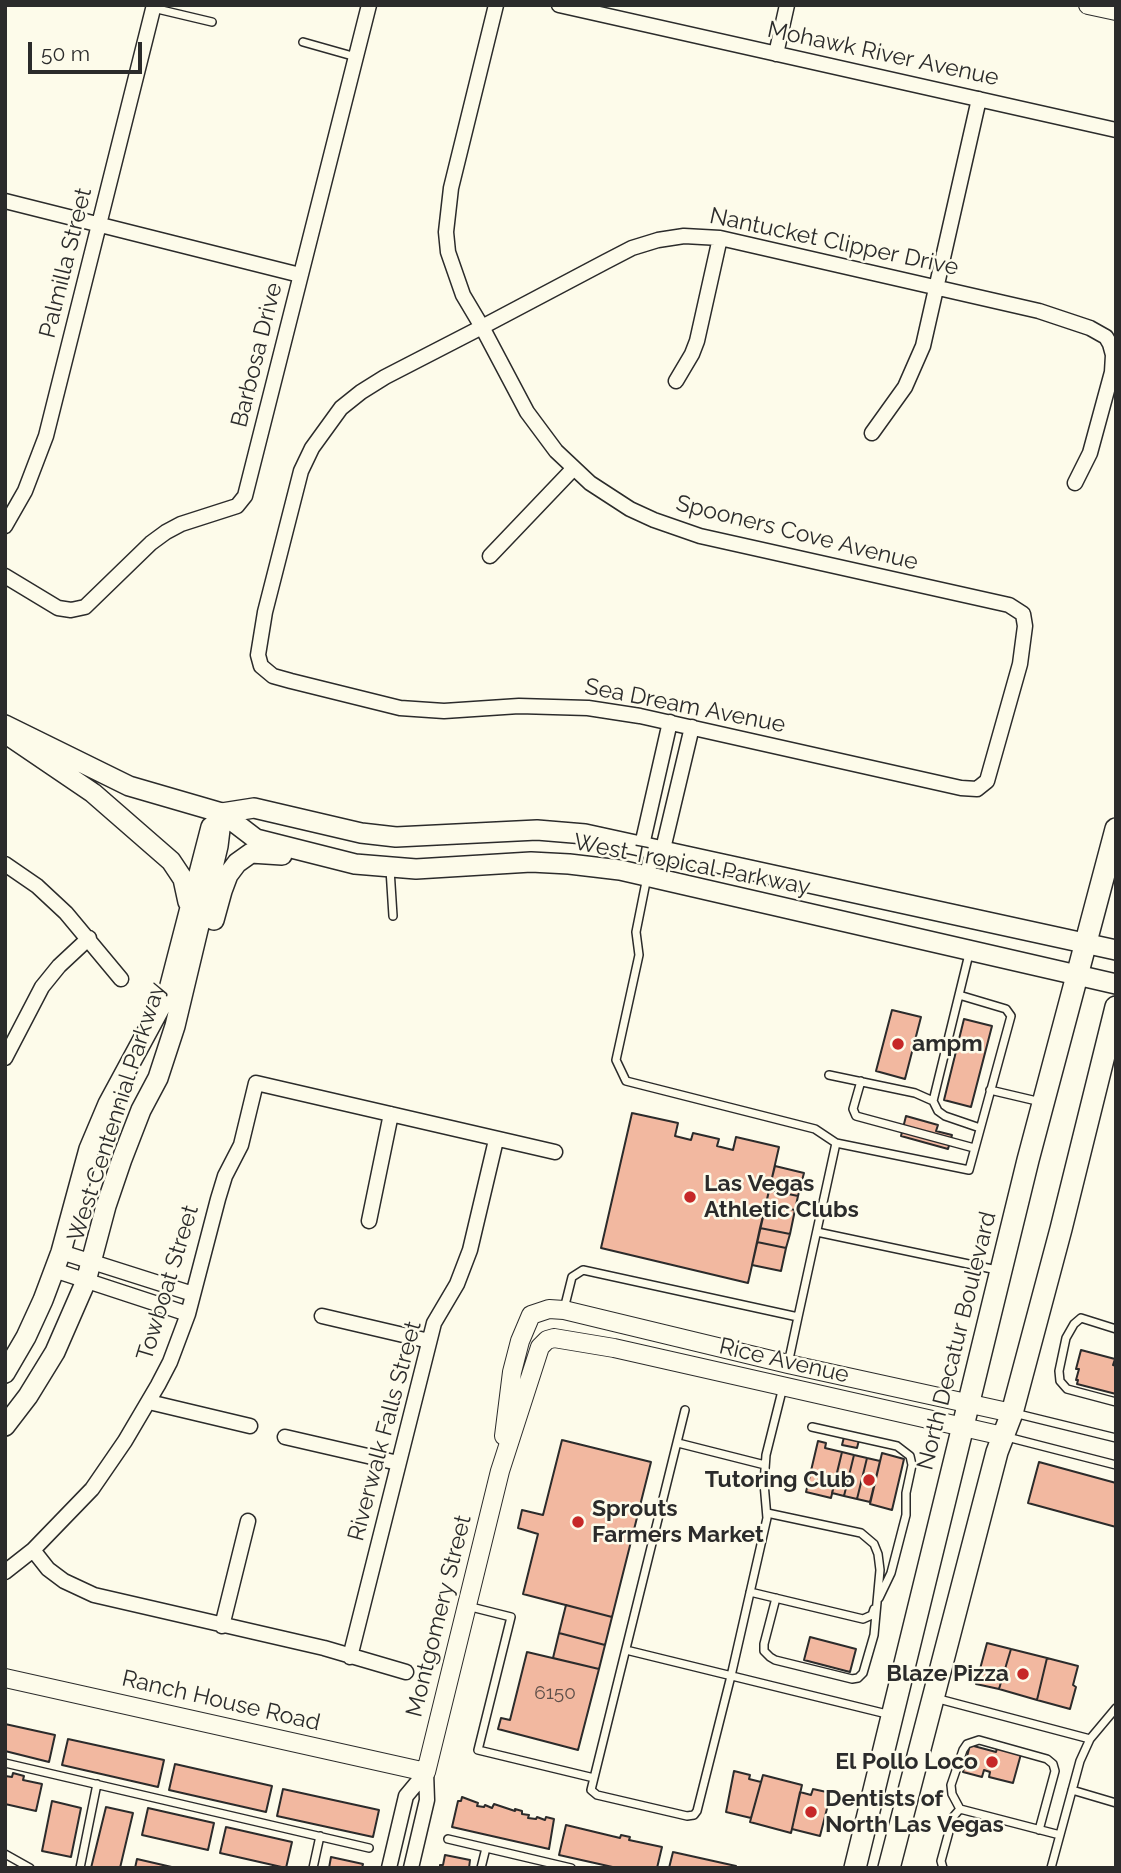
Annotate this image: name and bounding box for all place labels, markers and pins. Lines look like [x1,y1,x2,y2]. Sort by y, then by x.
place label: ampm [912,1030,983,1058]
marker: ampm [890,1036,906,1052]
place label: Las Vegas Athletic Clubs [704,1170,859,1224]
marker: Las Vegas Athletic Clubs [682,1189,698,1205]
place label: Tutoring Club [705,1466,855,1494]
marker: Tutoring Club [861,1472,877,1488]
place label: Sprouts Farmers Market [592,1495,764,1549]
marker: Sprouts Farmers Market [570,1514,586,1530]
place label: Blaze Pizza [886,1660,1009,1688]
marker: Blaze Pizza [1015,1666,1031,1682]
place label: El Pollo Loco [835,1748,978,1776]
marker: El Pollo Loco [984,1754,1000,1770]
place label: Dentists of North Las Vegas [825,1785,1004,1839]
marker: Dentists of North Las Vegas [803,1804,819,1820]

